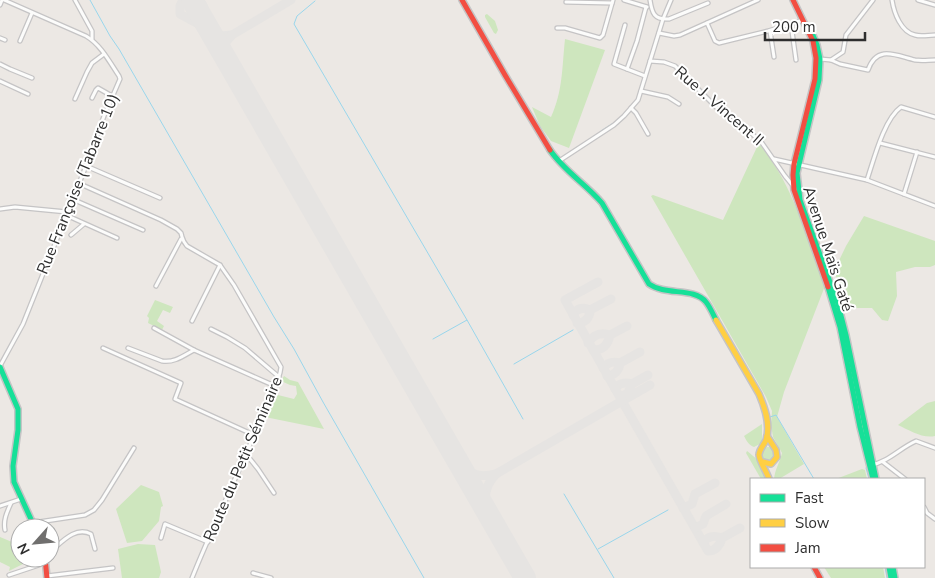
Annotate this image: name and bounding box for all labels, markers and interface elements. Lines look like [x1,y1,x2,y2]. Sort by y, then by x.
scale bar [765,10,865,42]
text: 200 m [772,17,816,37]
street label: Rue J. Vincent II [670,61,768,151]
street label: Rue Françoise (Tabarre 10) [32,90,124,278]
street label: Avenue Maïs Gaté [797,184,859,314]
street label: Route du Petit Séminaire [198,373,288,545]
legend [750,478,925,568]
text: Fast [795,488,824,508]
text: Slow [795,513,830,533]
north arrow [10,518,60,568]
text: Jam [794,538,821,558]
text: N [13,540,35,558]

